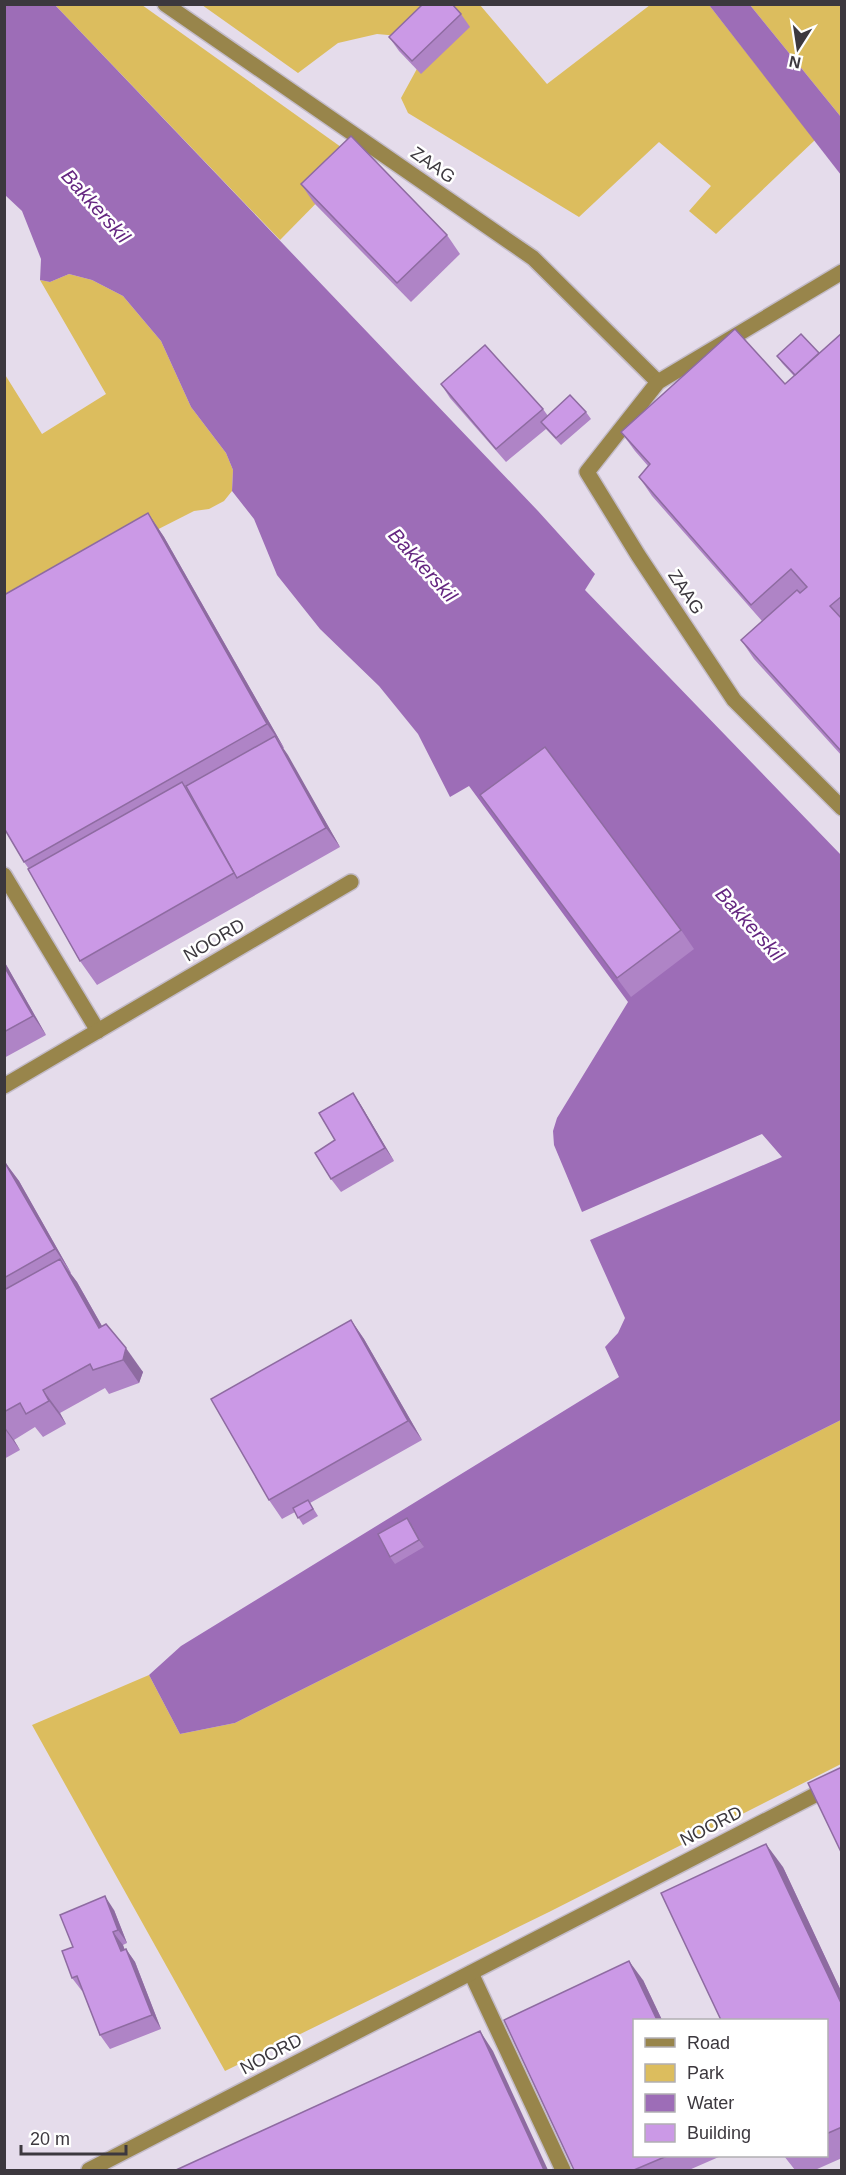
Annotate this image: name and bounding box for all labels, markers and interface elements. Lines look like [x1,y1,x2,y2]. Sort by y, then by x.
north arrow [768,18,828,78]
text: N [788,53,802,72]
street label: ZAAG [407,143,459,187]
water label: Bakkerskil [57,165,135,248]
water label: Bakkerskil [384,524,462,607]
street label: ZAAG [664,566,708,618]
water label: Bakkerskil [711,883,789,966]
street label: NOORD [180,915,248,965]
street label: NOORD [677,1802,745,1850]
legend [633,2019,828,2157]
street label: NOORD [237,2029,305,2079]
text: Road [687,2033,730,2053]
text: Park [687,2063,725,2083]
text: Water [687,2093,734,2113]
scale bar [21,2118,126,2156]
text: Building [687,2123,751,2143]
text: 20 m [30,2129,70,2149]

